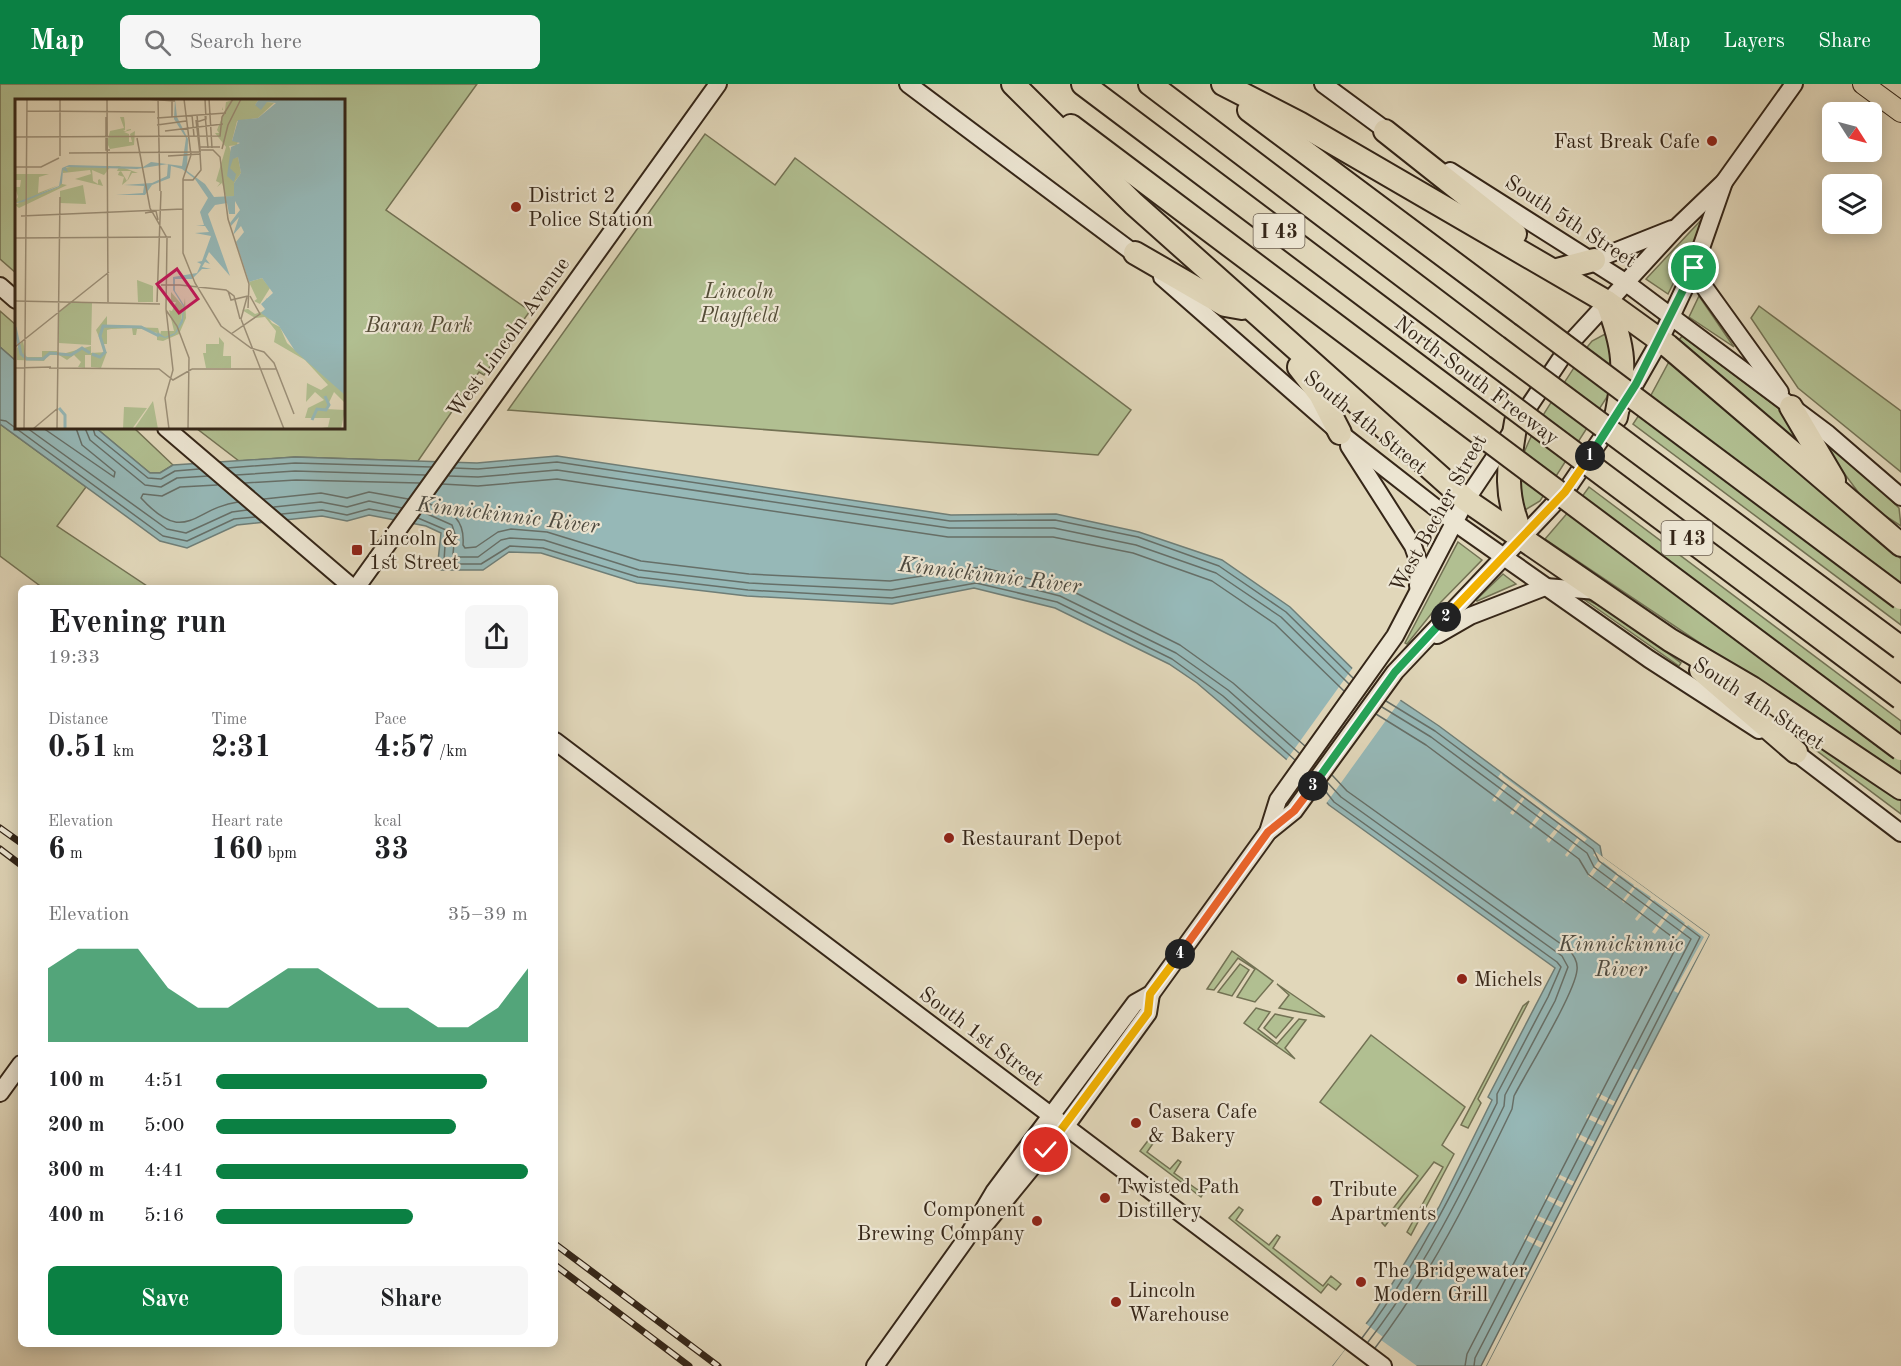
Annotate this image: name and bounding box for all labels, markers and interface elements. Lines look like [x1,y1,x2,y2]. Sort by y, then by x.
search box [120,15,540,69]
icon: search [141,26,174,59]
text: Map [30,28,84,56]
text: Search here [189,31,302,53]
text: Map [1651,31,1690,52]
text: Layers [1723,31,1785,52]
text: Share [1818,31,1871,52]
inset map [15,99,345,429]
north arrow [1822,102,1882,162]
map controls [1822,102,1882,234]
place label: Fast Break Cafe [1553,132,1700,153]
marker: Fast Break Cafe [1705,134,1719,148]
street label: South 5th Street [1501,172,1640,272]
button: layers [1822,174,1882,234]
place label: District 2 Police Station [528,186,653,231]
marker: District 2 Police Station [509,200,523,214]
road number: I 43 [1254,214,1304,248]
pin [1668,242,1719,293]
icon: arrive [1677,251,1710,284]
street label: West Lincoln Avenue [444,254,574,422]
park label: Lincoln Playfield [698,282,779,327]
street label: North-South Freeway [1390,313,1562,450]
park label: Baran Park [364,316,473,337]
street label: South 4th Street [1299,367,1431,479]
street label: West Becher Street [1387,431,1491,596]
pin: 1 [1575,441,1605,471]
text: 1 [1585,448,1595,464]
water label: Kinnickinnic River [414,494,601,538]
road number: I 43 [1662,521,1712,555]
place label: Lincoln & 1st Street [369,529,459,574]
marker: Lincoln & 1st Street [350,543,364,557]
water label: Kinnickinnic River [896,554,1083,598]
pin: 2 [1431,602,1461,632]
button: share [465,605,528,668]
text: Evening run [48,607,227,640]
text: 2 [1441,609,1451,625]
text: 19:33 [48,648,100,668]
street label: South 4th Street [1689,654,1828,754]
text: Distance [48,712,108,728]
text: Time [211,712,247,728]
text: Pace [374,712,406,728]
text: 0.51 [48,733,109,763]
text: 2:31 [211,733,272,763]
text: 4:57 [374,733,435,763]
text: km [109,744,134,760]
text: /km [435,744,467,760]
pin: 3 [1298,771,1328,801]
text: 3 [1308,778,1318,794]
text: Elevation [48,814,113,830]
text: Heart rate [211,814,283,830]
text: kcal [374,814,402,830]
place label: Restaurant Depot [961,829,1122,850]
marker: Restaurant Depot [942,831,956,845]
text: 6 [48,835,65,865]
text: 160 [211,835,263,865]
text: 33 [374,835,409,865]
text: m [65,846,83,862]
text: bpm [263,846,297,862]
text: Elevation [48,905,129,925]
text: 35–39 m [448,905,528,925]
water label: Kinnickinnic River [1557,934,1684,981]
pin: 4 [1165,939,1195,969]
text: 4 [1175,946,1185,962]
place label: Michels [1474,970,1542,991]
marker: Michels [1455,972,1469,986]
street label: South 1st Street [915,984,1047,1091]
text: 100 m [48,1071,104,1091]
text: 4:51 [144,1071,184,1091]
place label: Casera Cafe & Bakery [1148,1102,1257,1147]
text: 200 m [48,1116,104,1136]
text: 5:00 [144,1116,184,1136]
marker: Casera Cafe & Bakery [1129,1116,1143,1130]
pin [1020,1124,1071,1175]
icon: check [1029,1133,1062,1166]
text: 300 m [48,1161,104,1181]
text: 4:41 [144,1161,184,1181]
place label: Twisted Path Distillery [1117,1177,1239,1222]
place label: Tribute Apartments [1329,1180,1436,1225]
marker: Twisted Path Distillery [1098,1191,1112,1205]
marker: Tribute Apartments [1310,1194,1324,1208]
place label: Component Brewing Company [857,1200,1025,1245]
text: 400 m [48,1206,104,1226]
text: 5:16 [144,1206,184,1226]
marker: Component Brewing Company [1030,1214,1044,1228]
place label: The Bridgewater Modern Grill [1373,1261,1528,1306]
button: Save [48,1266,282,1335]
button: Share [294,1266,528,1335]
marker: The Bridgewater Modern Grill [1354,1275,1368,1289]
place label: Lincoln Warehouse [1128,1281,1229,1326]
marker: Lincoln Warehouse [1109,1295,1123,1309]

